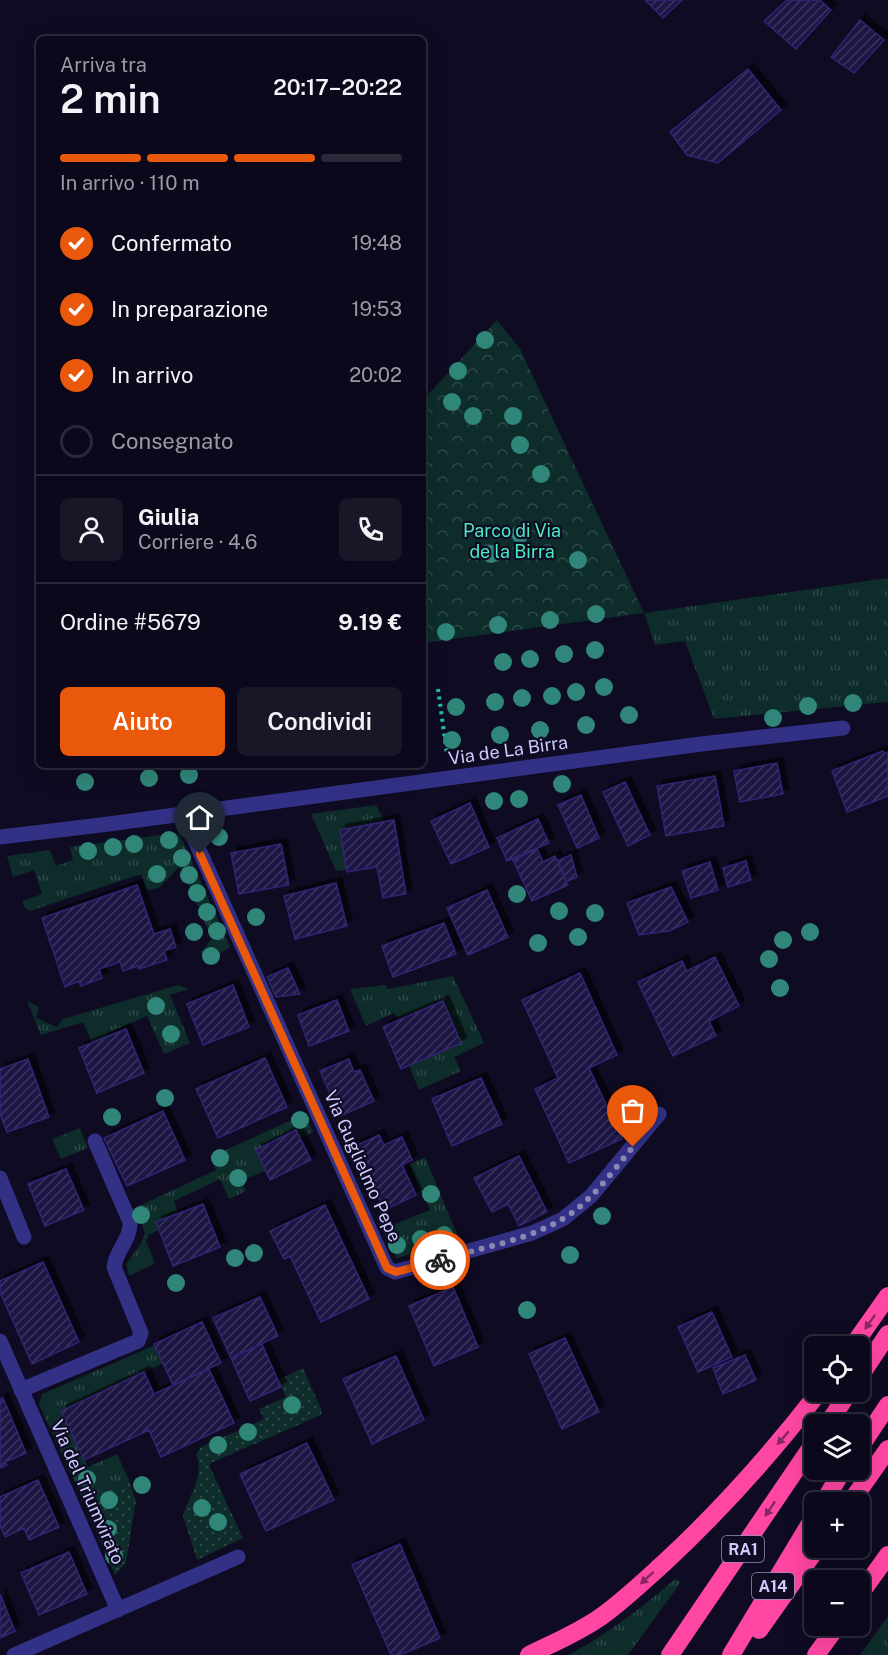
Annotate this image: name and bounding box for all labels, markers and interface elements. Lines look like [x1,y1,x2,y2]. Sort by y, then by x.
text: Arriva tra [60,53,147,77]
text: 20:17–20:22 [273,74,402,100]
text: 2 min [60,76,161,122]
text: In arrivo · 110 m [60,171,200,195]
icon: check [60,227,93,260]
text: Confermato [111,230,232,256]
text: 19:48 [351,231,402,255]
icon: check [60,293,93,326]
text: In preparazione [111,296,268,322]
text: 19:53 [351,297,402,321]
icon: check [60,359,93,392]
text: In arrivo [111,362,193,388]
text: 20:02 [349,363,402,387]
text: Consegnato [111,428,233,454]
button: person [60,498,123,561]
button: phone [339,498,402,561]
text: Giulia [138,504,199,530]
park label: Parco di Via de la Birra [463,520,561,562]
text: Corriere · 4.6 [138,530,258,554]
text: Ordine #5679 [60,609,201,635]
text: 9.19 € [338,609,402,635]
button: Aiuto [60,687,225,756]
button: Condividi [237,687,402,756]
street label: Via de La Birra [447,731,569,769]
pin [174,792,225,854]
icon: home [183,801,216,834]
pin [607,1085,658,1147]
street label: Via Guglielmo Pepe [320,1087,406,1245]
icon: bag [616,1094,649,1127]
courier [410,1230,470,1290]
icon: bike [424,1244,457,1277]
one-way arrow [864,1313,876,1329]
map controls [804,1336,870,1636]
button: locate [804,1336,870,1402]
button: layers [804,1414,870,1480]
street label: Via del Triumvirato [47,1417,129,1567]
one-way arrow [777,1430,790,1445]
button: + [804,1492,870,1558]
one-way arrow [765,1501,776,1517]
road number: RA1 [722,1536,764,1562]
button: − [804,1570,870,1636]
one-way arrow [640,1571,655,1585]
road number: A14 [752,1573,794,1599]

